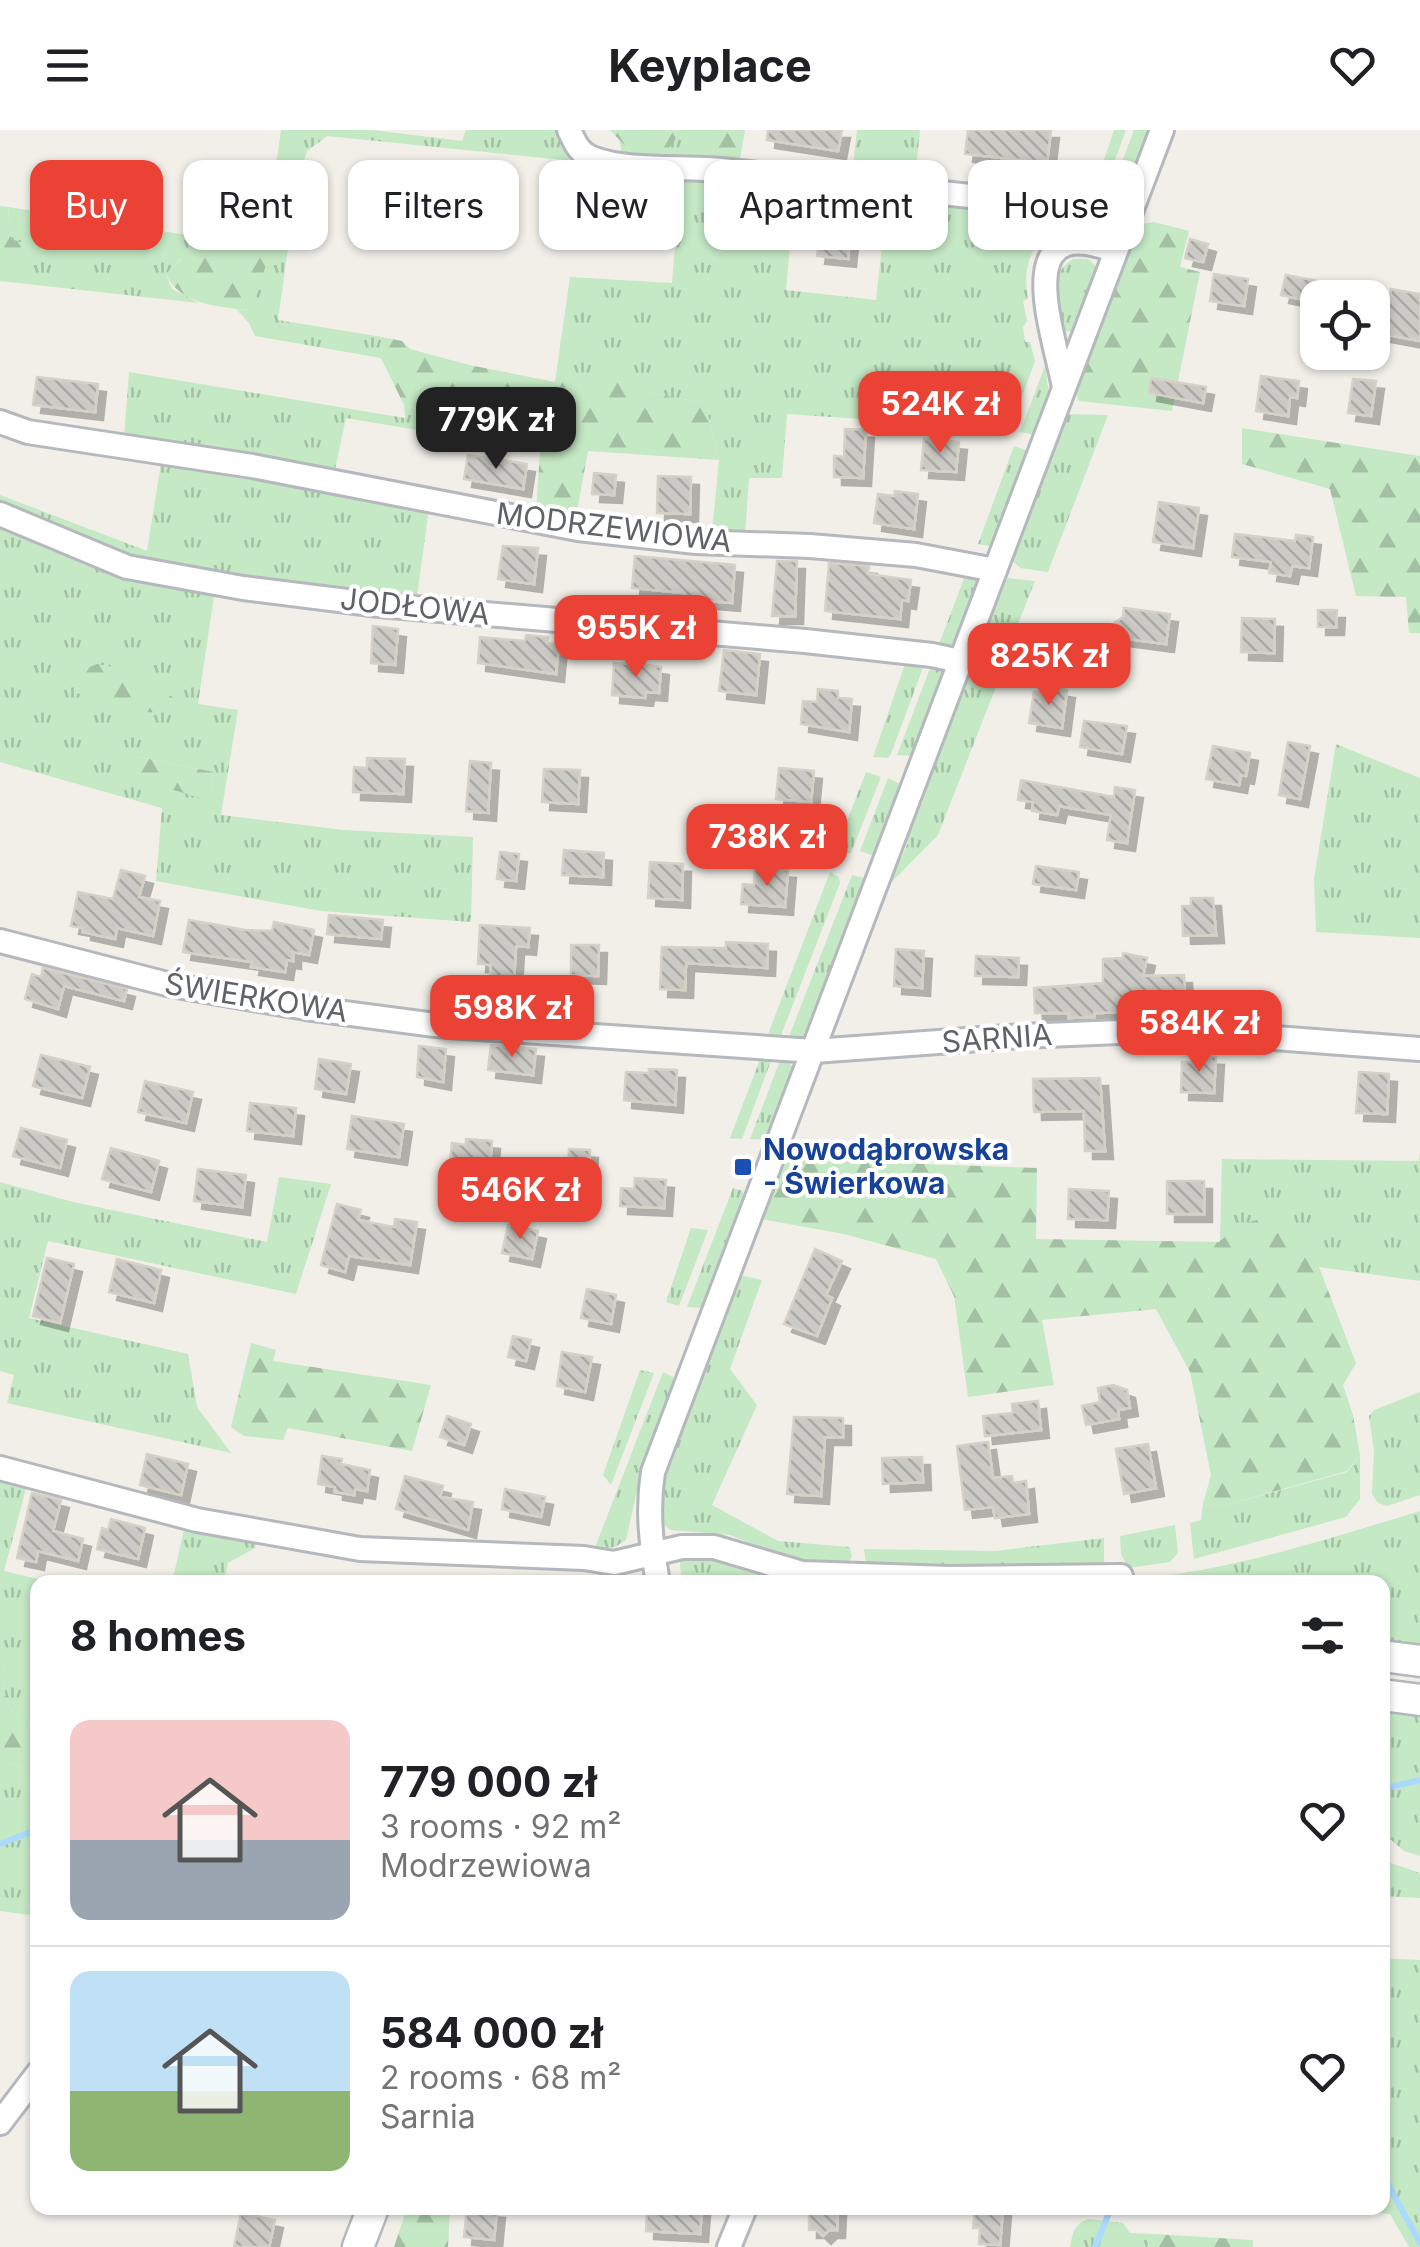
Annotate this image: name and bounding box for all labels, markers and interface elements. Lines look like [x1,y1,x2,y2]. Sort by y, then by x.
icon: menu [40,38,95,93]
text: Keyplace [608,38,812,93]
icon: heart [1325,38,1380,93]
chip: Buy [30,160,163,250]
chip: Rent [183,160,328,250]
chip: Filters [348,160,519,250]
chip: New [539,160,684,250]
chip: Apartment [704,160,948,250]
chip: House [968,160,1144,250]
map controls [1300,280,1390,370]
button: locate [1300,280,1390,370]
pin: 524K zł [848,371,1032,456]
text: 524K zł [880,384,1000,423]
pin: 779K zł [404,387,588,472]
text: 779K zł [438,400,554,439]
street label: MODRZEWIOWA [494,495,734,559]
street label: JODŁOWA [339,580,492,632]
pin: 955K zł [544,595,728,680]
text: 955K zł [576,608,696,647]
pin: 825K zł [957,623,1141,708]
text: 825K zł [989,636,1109,675]
pin: 738K zł [675,804,859,889]
text: 738K zł [708,817,826,856]
street label: ŚWIERKOWA [162,965,350,1029]
pin: 598K zł [420,975,604,1060]
text: 598K zł [452,988,572,1027]
pin: 584K zł [1107,990,1291,1075]
text: 584K zł [1139,1003,1259,1042]
street label: SARNIA [940,1016,1053,1060]
place label: Nowodąbrowska - Świerkowa [763,1131,1009,1201]
marker: Nowodąbrowska - Świerkowa [732,1156,754,1178]
pin: 546K zł [428,1157,612,1242]
text: 546K zł [460,1170,580,1209]
icon: filters [1295,1608,1350,1663]
text: 8 homes [70,1610,246,1661]
text: 779 000 zł [380,1756,597,1807]
icon: home [150,1760,270,1880]
icon: heart [1295,1793,1350,1848]
text: 3 rooms · 92 m² [380,1807,621,1846]
text: Modrzewiowa [380,1846,592,1885]
text: 584 000 zł [380,2007,603,2058]
icon: home [150,2011,270,2131]
icon: heart [1295,2044,1350,2099]
text: 2 rooms · 68 m² [380,2058,621,2097]
text: Sarnia [380,2097,476,2136]

